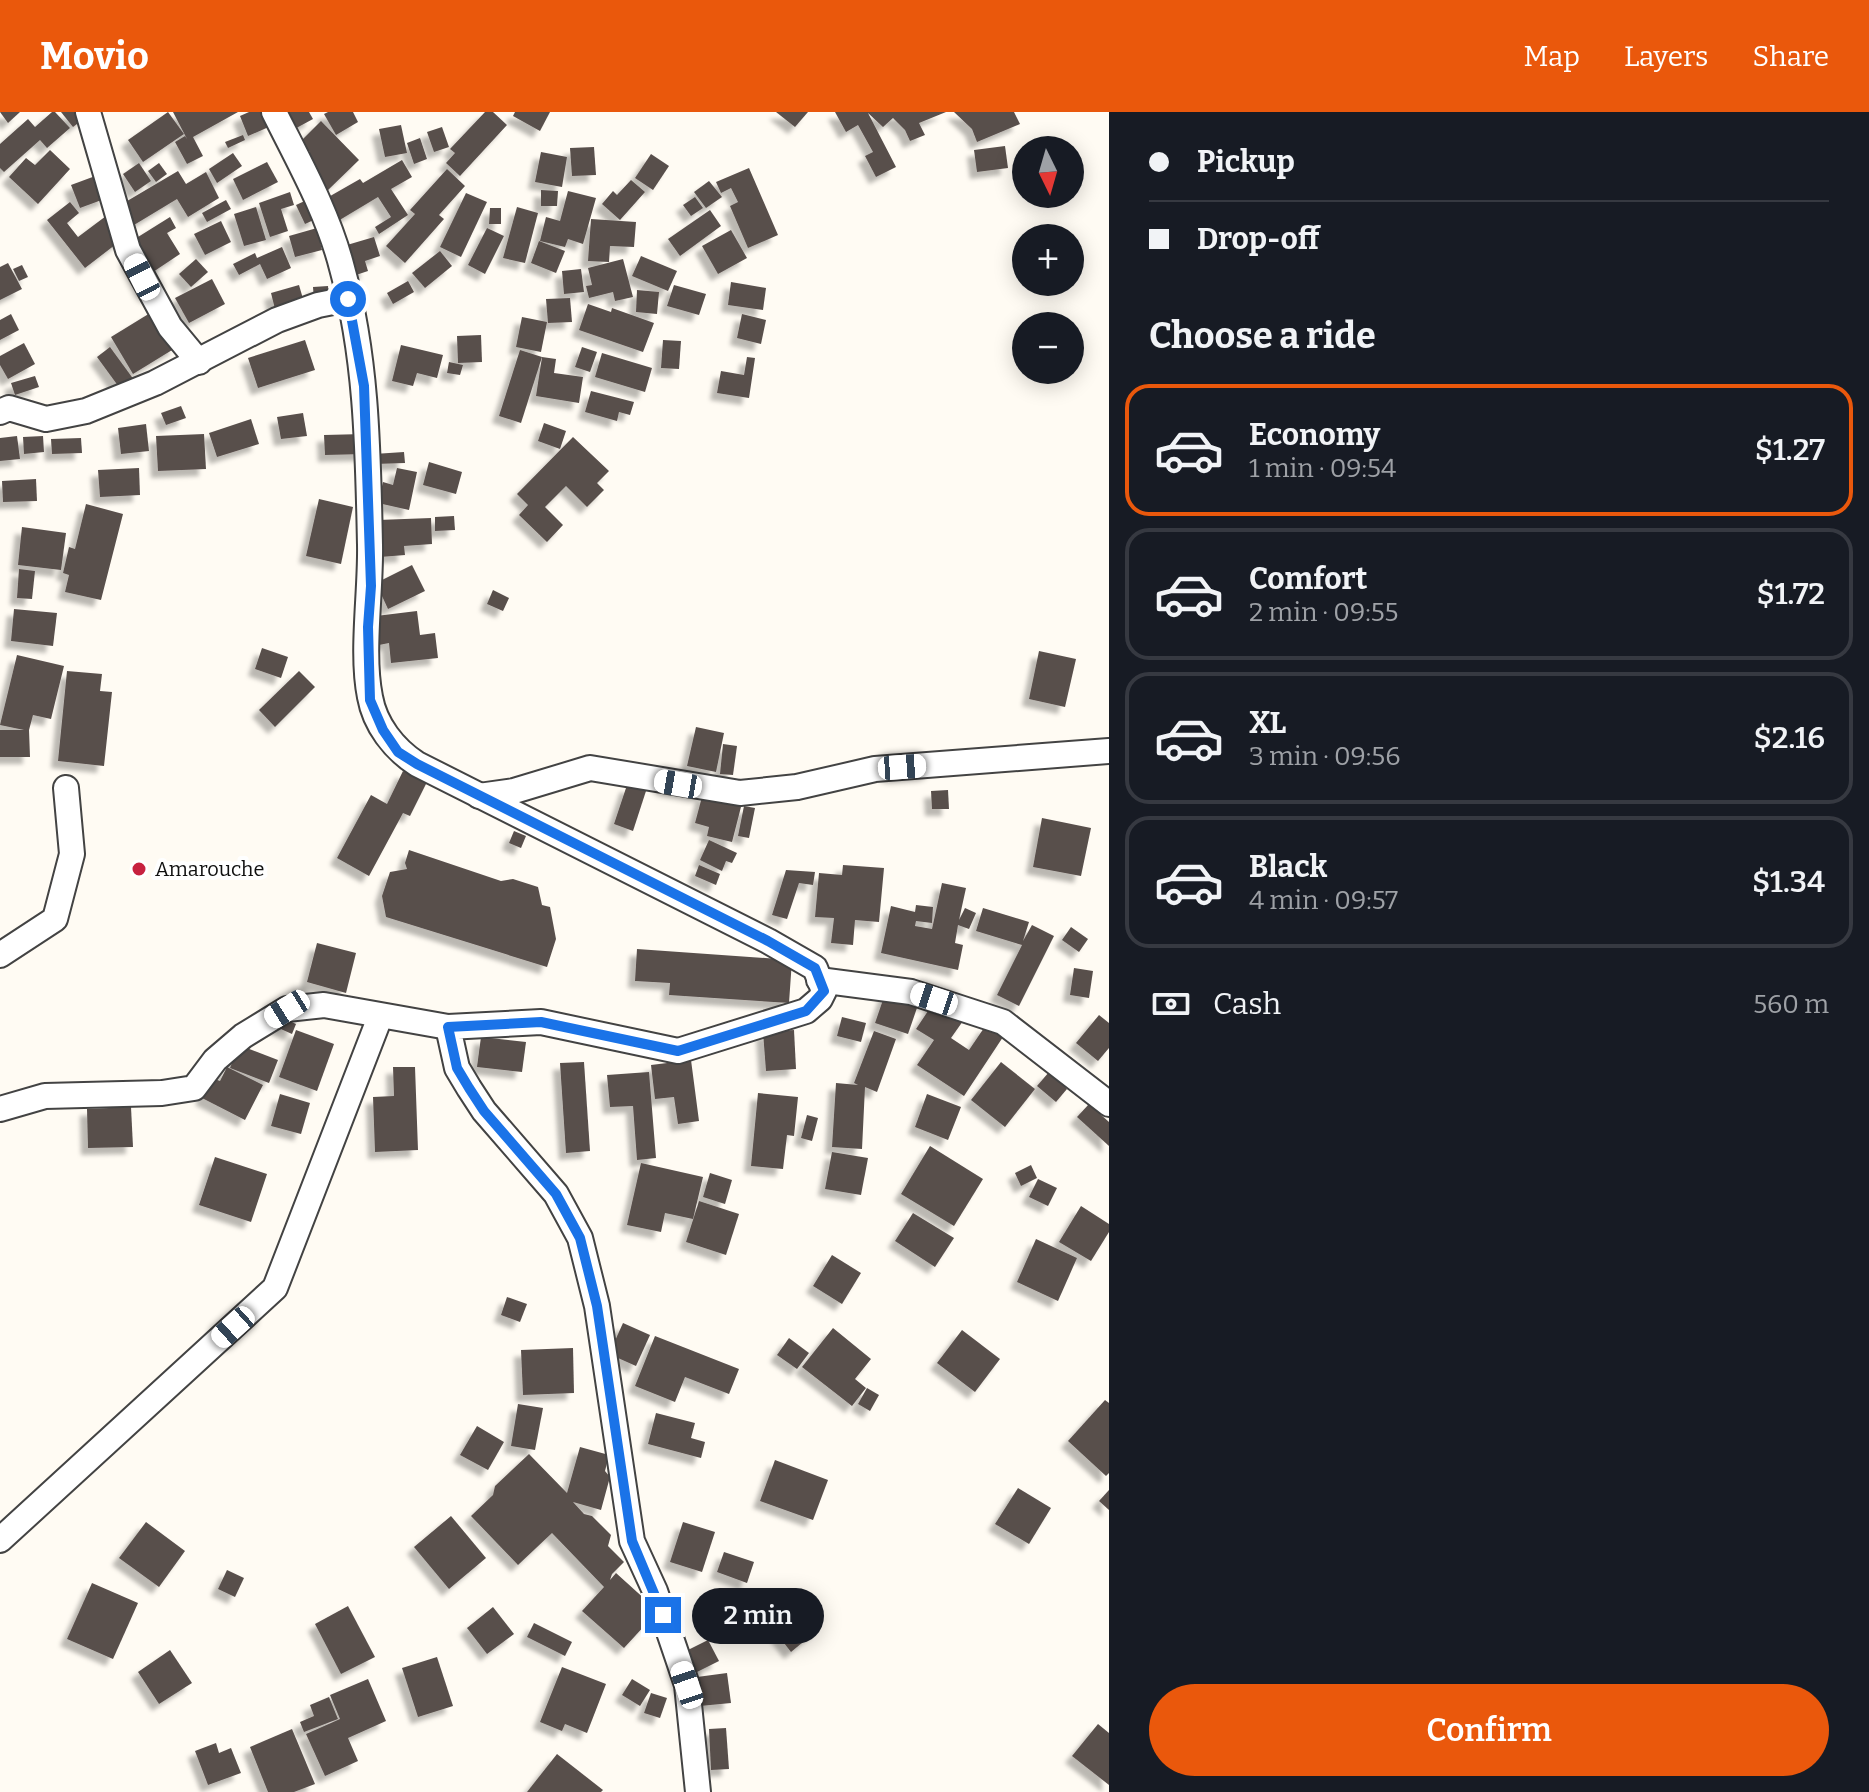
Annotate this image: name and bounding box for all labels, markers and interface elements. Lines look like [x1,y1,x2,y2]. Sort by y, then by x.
text: Movio [40,33,149,79]
text: Map [1523,40,1580,73]
text: Layers [1624,40,1708,73]
text: Share [1752,40,1829,73]
north arrow [1012,136,1084,208]
map controls [1012,136,1084,384]
text: Pickup [1197,144,1295,180]
text: Drop-off [1197,221,1319,257]
button: + [1012,224,1084,296]
car [120,250,164,304]
route start [330,281,366,317]
button: − [1012,312,1084,384]
text: Choose a ride [1149,314,1376,358]
icon: car [1153,414,1225,486]
text: Economy [1249,417,1380,453]
text: $1.27 [1755,432,1825,468]
text: 1 min · 09:54 [1249,453,1396,484]
icon: car [1153,558,1225,630]
text: Comfort [1249,561,1367,597]
text: $1.72 [1757,576,1825,612]
text: 2 min · 09:55 [1249,597,1398,628]
icon: car [1153,702,1225,774]
text: XL [1249,705,1286,741]
text: $2.16 [1753,720,1825,756]
text: 3 min · 09:56 [1249,741,1400,772]
car [877,753,927,781]
car [652,768,704,800]
icon: car [1153,846,1225,918]
text: Black [1249,849,1327,885]
place label: Amarouche [155,857,264,881]
marker: Amarouche [130,860,148,878]
text: $1.34 [1752,864,1825,900]
text: 4 min · 09:57 [1249,885,1398,916]
car [907,980,961,1018]
icon: cash [1149,982,1193,1026]
car [260,986,314,1032]
text: Cash [1213,986,1281,1022]
text: 560 m [1753,989,1829,1020]
car [207,1302,259,1352]
callout: 2 min [691,1587,823,1643]
route end [645,1597,681,1633]
text: 2 min [724,1600,792,1631]
car [668,1658,706,1712]
button: Confirm [1149,1684,1829,1776]

